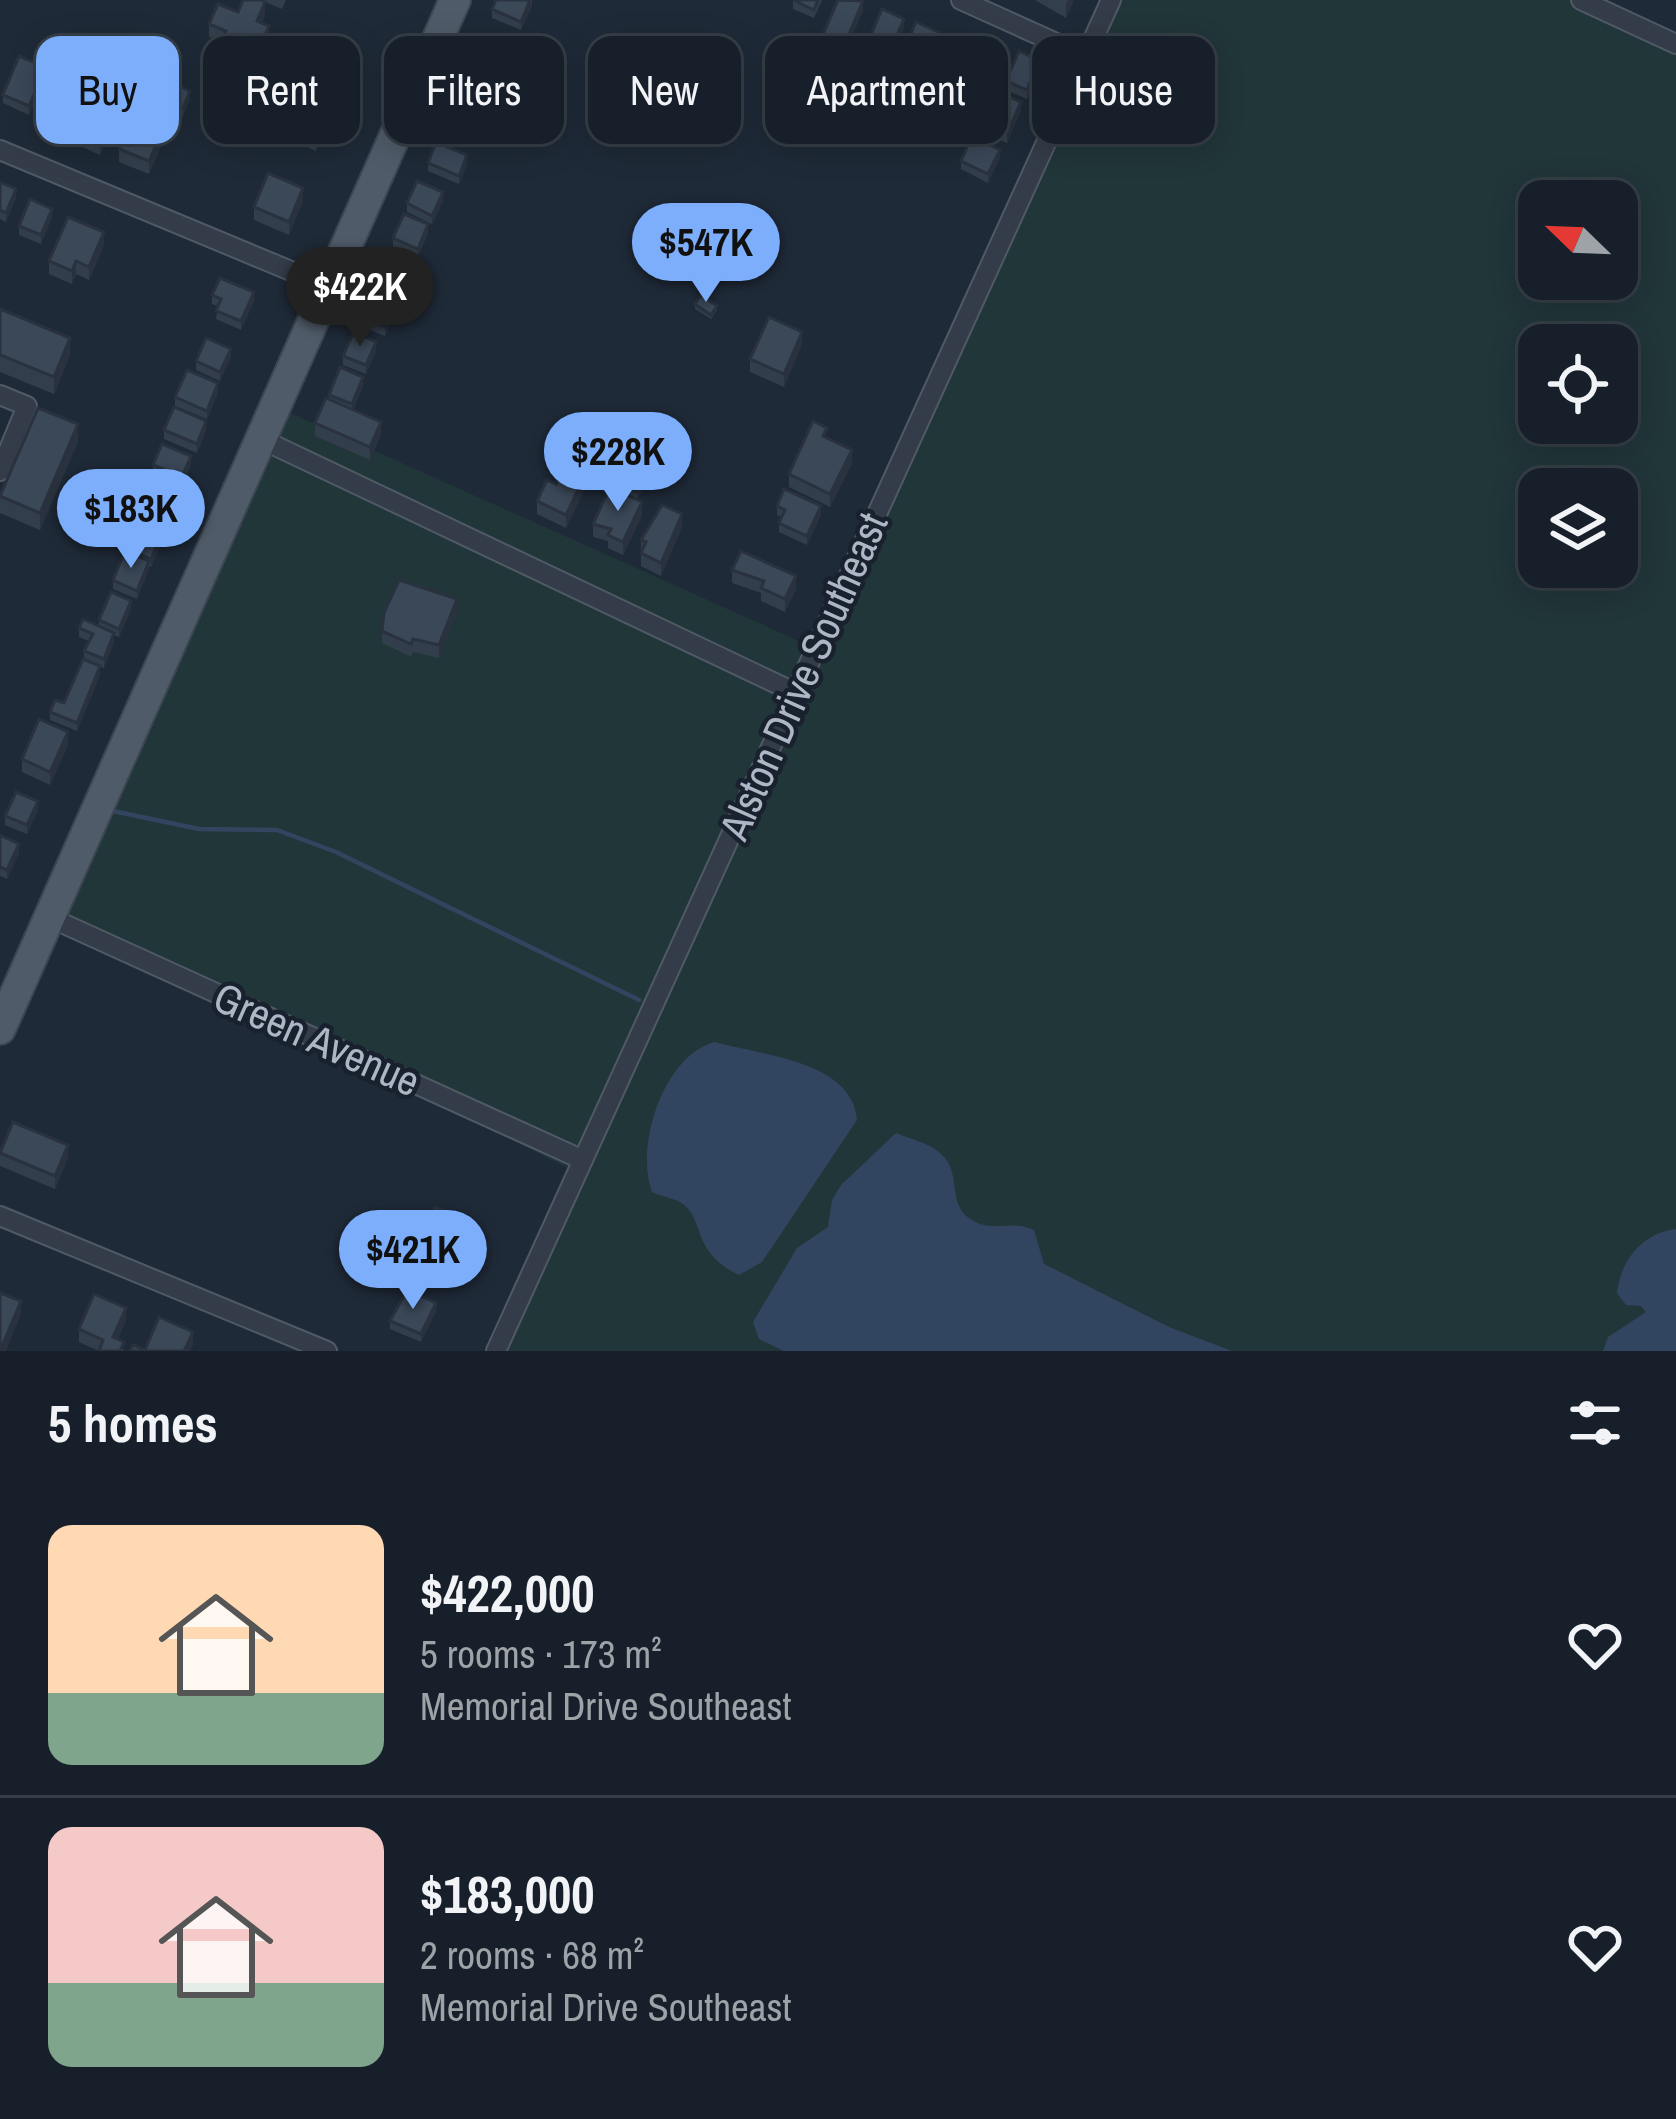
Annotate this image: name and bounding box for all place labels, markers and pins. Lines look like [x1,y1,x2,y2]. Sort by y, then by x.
pin: $547K [622,203,790,305]
pin: $422K [276,247,444,349]
pin: $228K [534,412,702,514]
pin: $183K [47,469,215,571]
pin: $421K [329,1210,497,1312]

